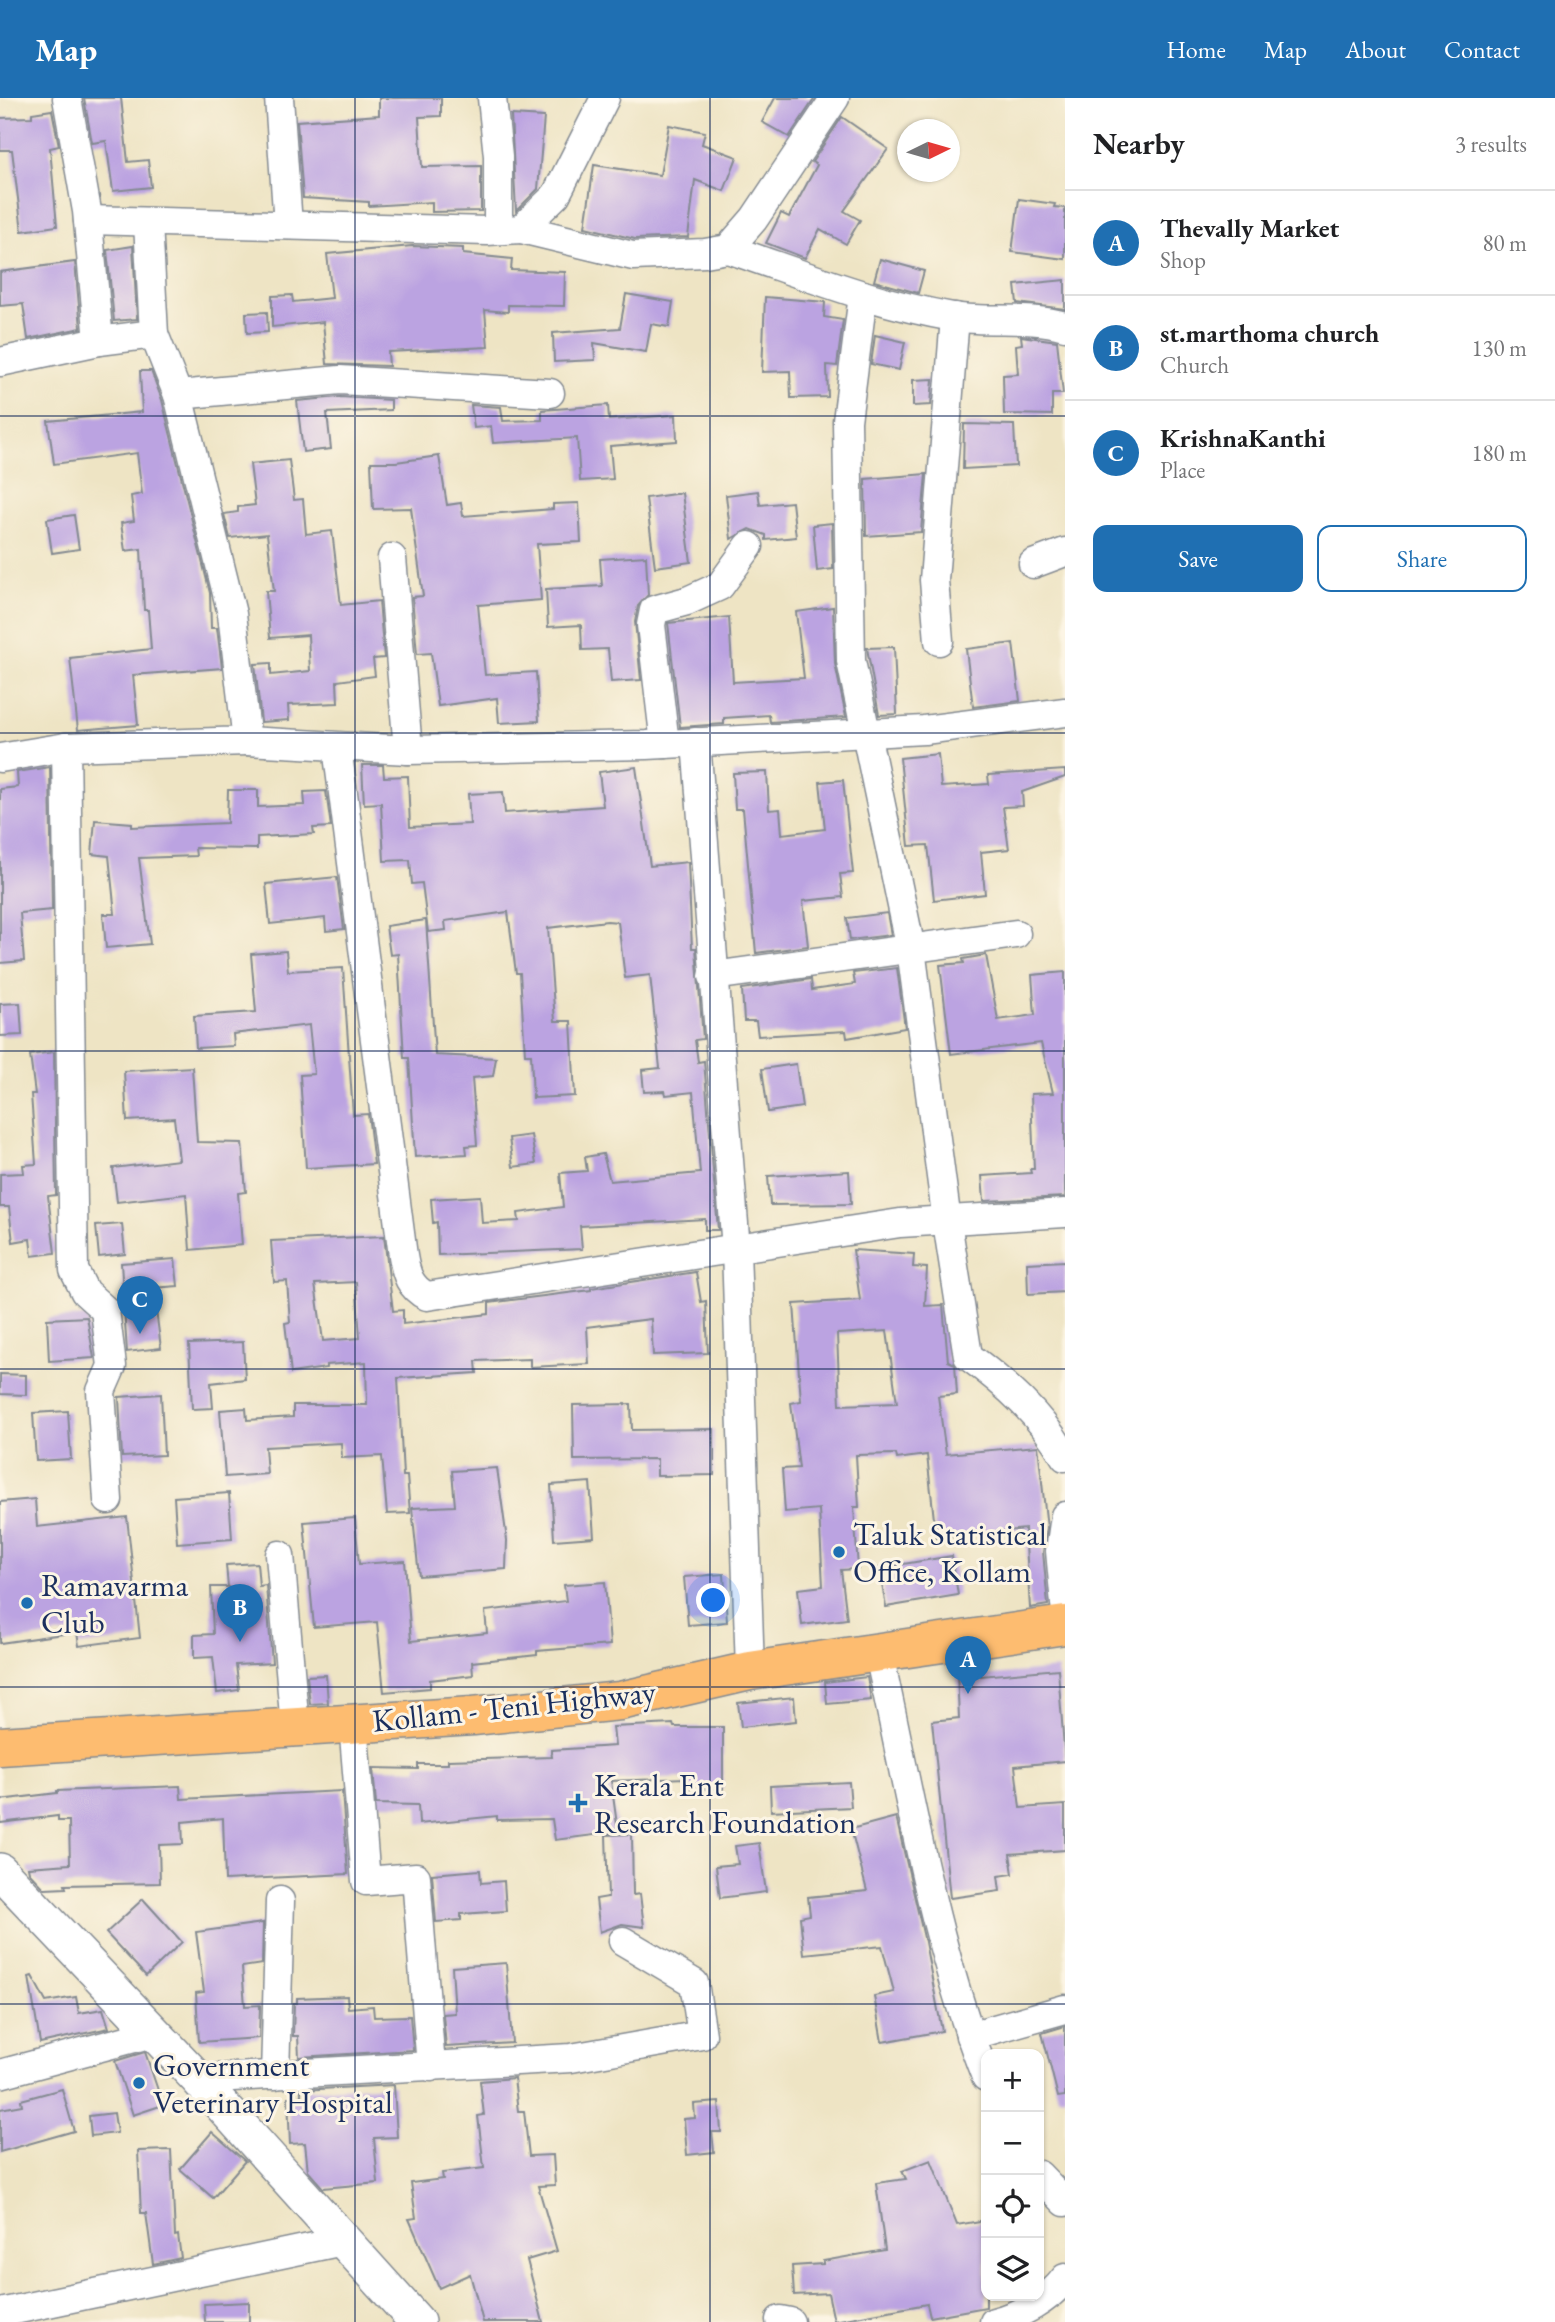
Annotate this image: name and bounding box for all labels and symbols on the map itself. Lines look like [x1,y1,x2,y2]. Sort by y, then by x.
north arrow [897,119,960,182]
pin: C [117,1276,163,1334]
place label: Taluk Statistical Office, Kollam [853,1513,1047,1592]
marker: Taluk Statistical Office, Kollam [831,1544,847,1560]
place label: Ramavarma Club [41,1564,188,1643]
your location [696,1583,730,1617]
pin: B [217,1584,263,1642]
marker: Ramavarma Club [19,1595,35,1611]
pin: A [945,1636,991,1694]
street label: Kollam - Teni Highway [370,1670,659,1742]
place label: Kerala Ent Research Foundation [594,1764,856,1843]
marker: Kerala Ent Research Foundation [568,1793,588,1813]
place label: Government Veterinary Hospital [153,2044,393,2123]
marker: Government Veterinary Hospital [131,2075,147,2091]

